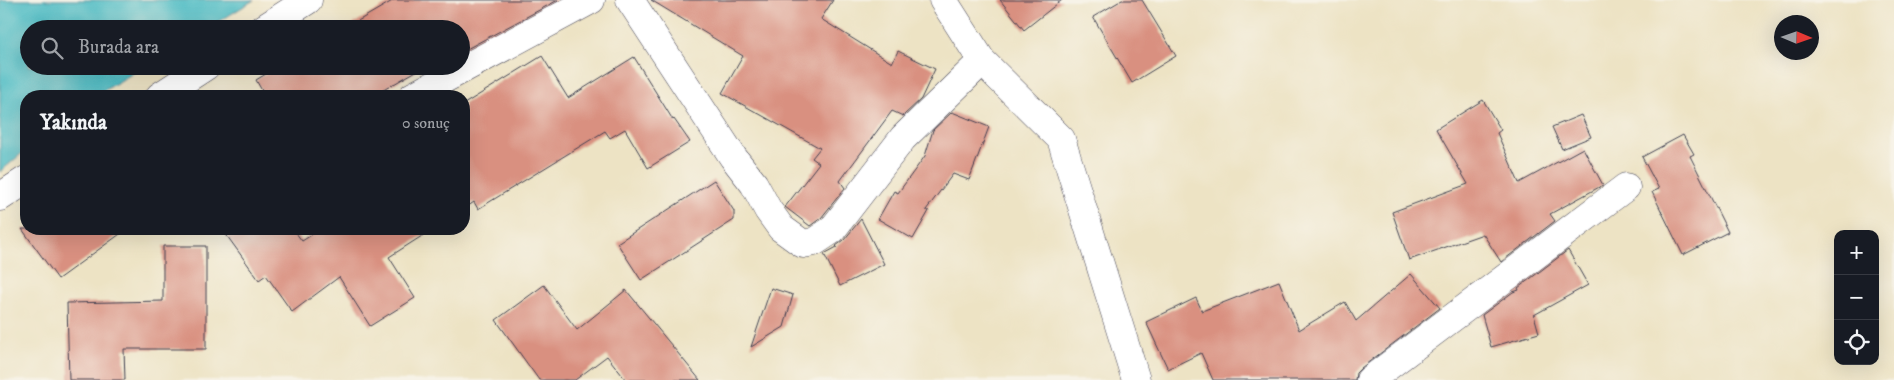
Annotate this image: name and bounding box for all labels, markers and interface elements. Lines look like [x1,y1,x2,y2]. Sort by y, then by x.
north arrow [1774,15,1819,60]
search box [20,20,470,75]
icon: search [38,34,66,62]
text: Burada ara [78,36,159,59]
text: Yakında [40,110,107,136]
text: 0 sonuç [402,113,450,133]
map controls [1834,230,1879,365]
button: + [1834,230,1879,275]
button: − [1834,275,1879,320]
button: locate [1834,320,1879,365]

